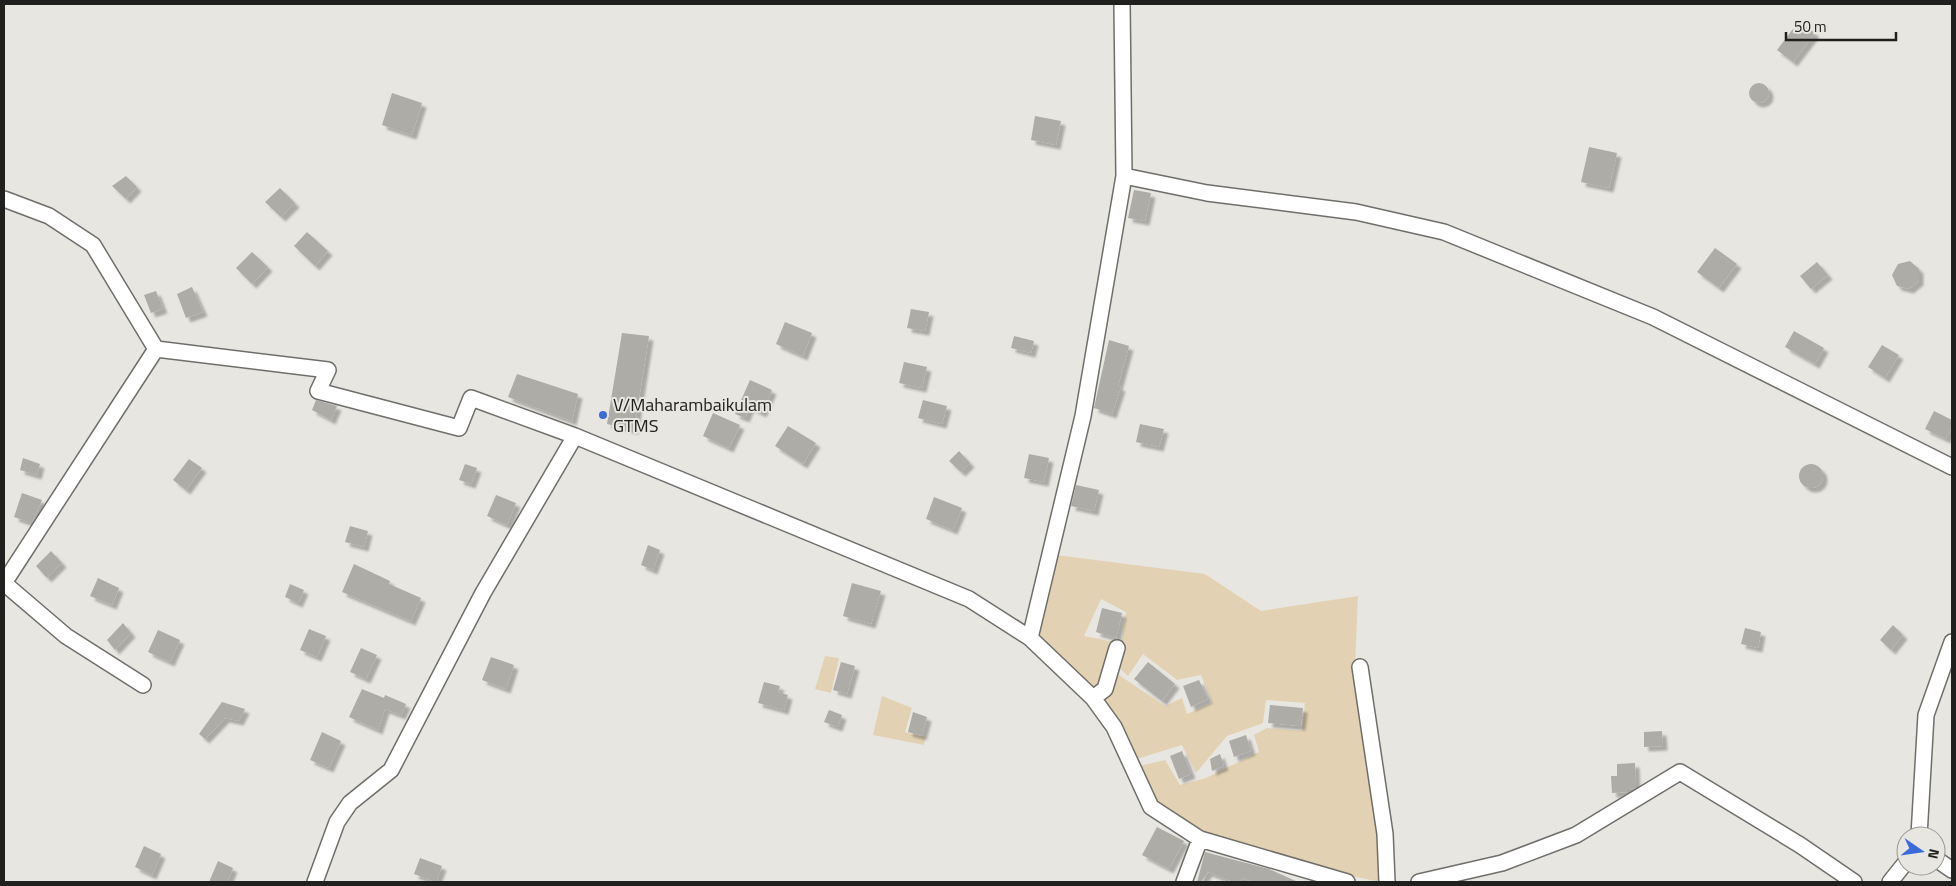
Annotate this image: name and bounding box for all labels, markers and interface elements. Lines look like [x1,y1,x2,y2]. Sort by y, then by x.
scale bar [1786,10,1896,42]
text: 50 m [1794,15,1827,38]
place label: V/Maharambaikulam GTMS [613,391,772,439]
marker: V/Maharambaikulam GTMS [597,409,609,421]
north arrow [1896,826,1946,876]
text: N [1923,847,1945,861]

